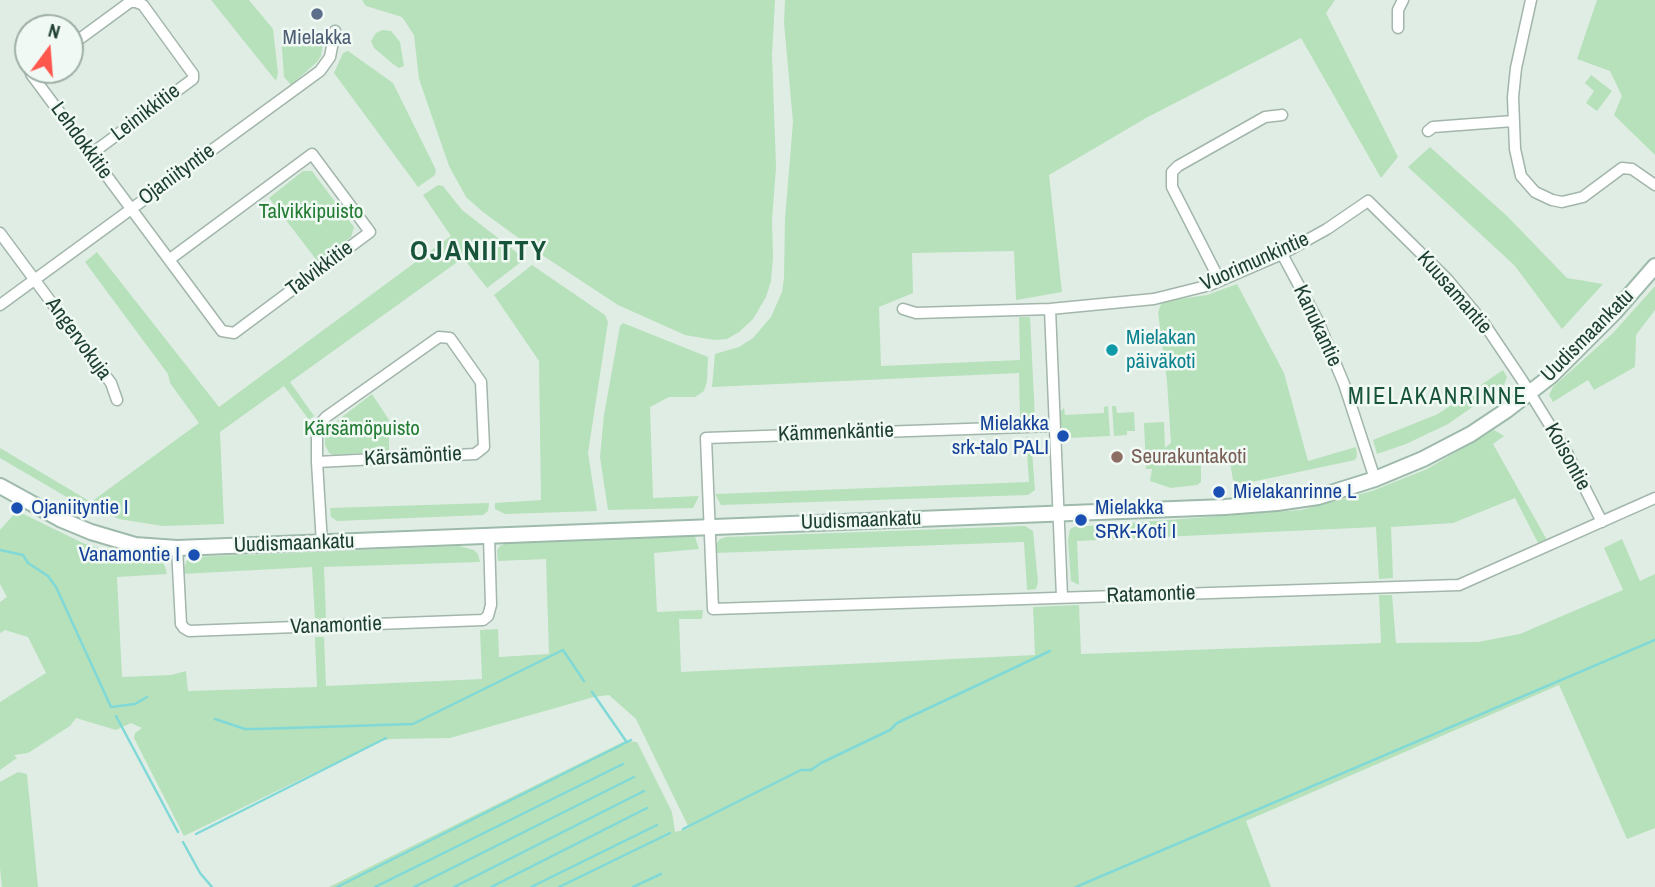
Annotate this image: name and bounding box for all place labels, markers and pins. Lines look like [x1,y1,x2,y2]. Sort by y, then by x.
marker: Mielakka [309,6,325,22]
place label: Mielakka [283,25,351,51]
place label: Mielakan päiväkoti [1126,325,1196,375]
marker: Mielakan päiväkoti [1104,342,1120,358]
place label: Mielakka srk-talo PALI [952,411,1049,461]
marker: Mielakka srk-talo PALI [1055,428,1071,444]
place label: Seurakuntakoti [1131,444,1247,470]
marker: Seurakuntakoti [1109,449,1125,465]
place label: Mielakanrinne L [1233,479,1356,505]
marker: Mielakanrinne L [1211,484,1227,500]
place label: Ojaniityntie I [31,495,129,521]
place label: Mielakka SRK-Koti I [1095,495,1176,545]
marker: Ojaniityntie I [9,500,25,516]
marker: Mielakka SRK-Koti I [1073,512,1089,528]
place label: Vanamontie I [79,542,180,568]
marker: Vanamontie I [186,547,202,563]

